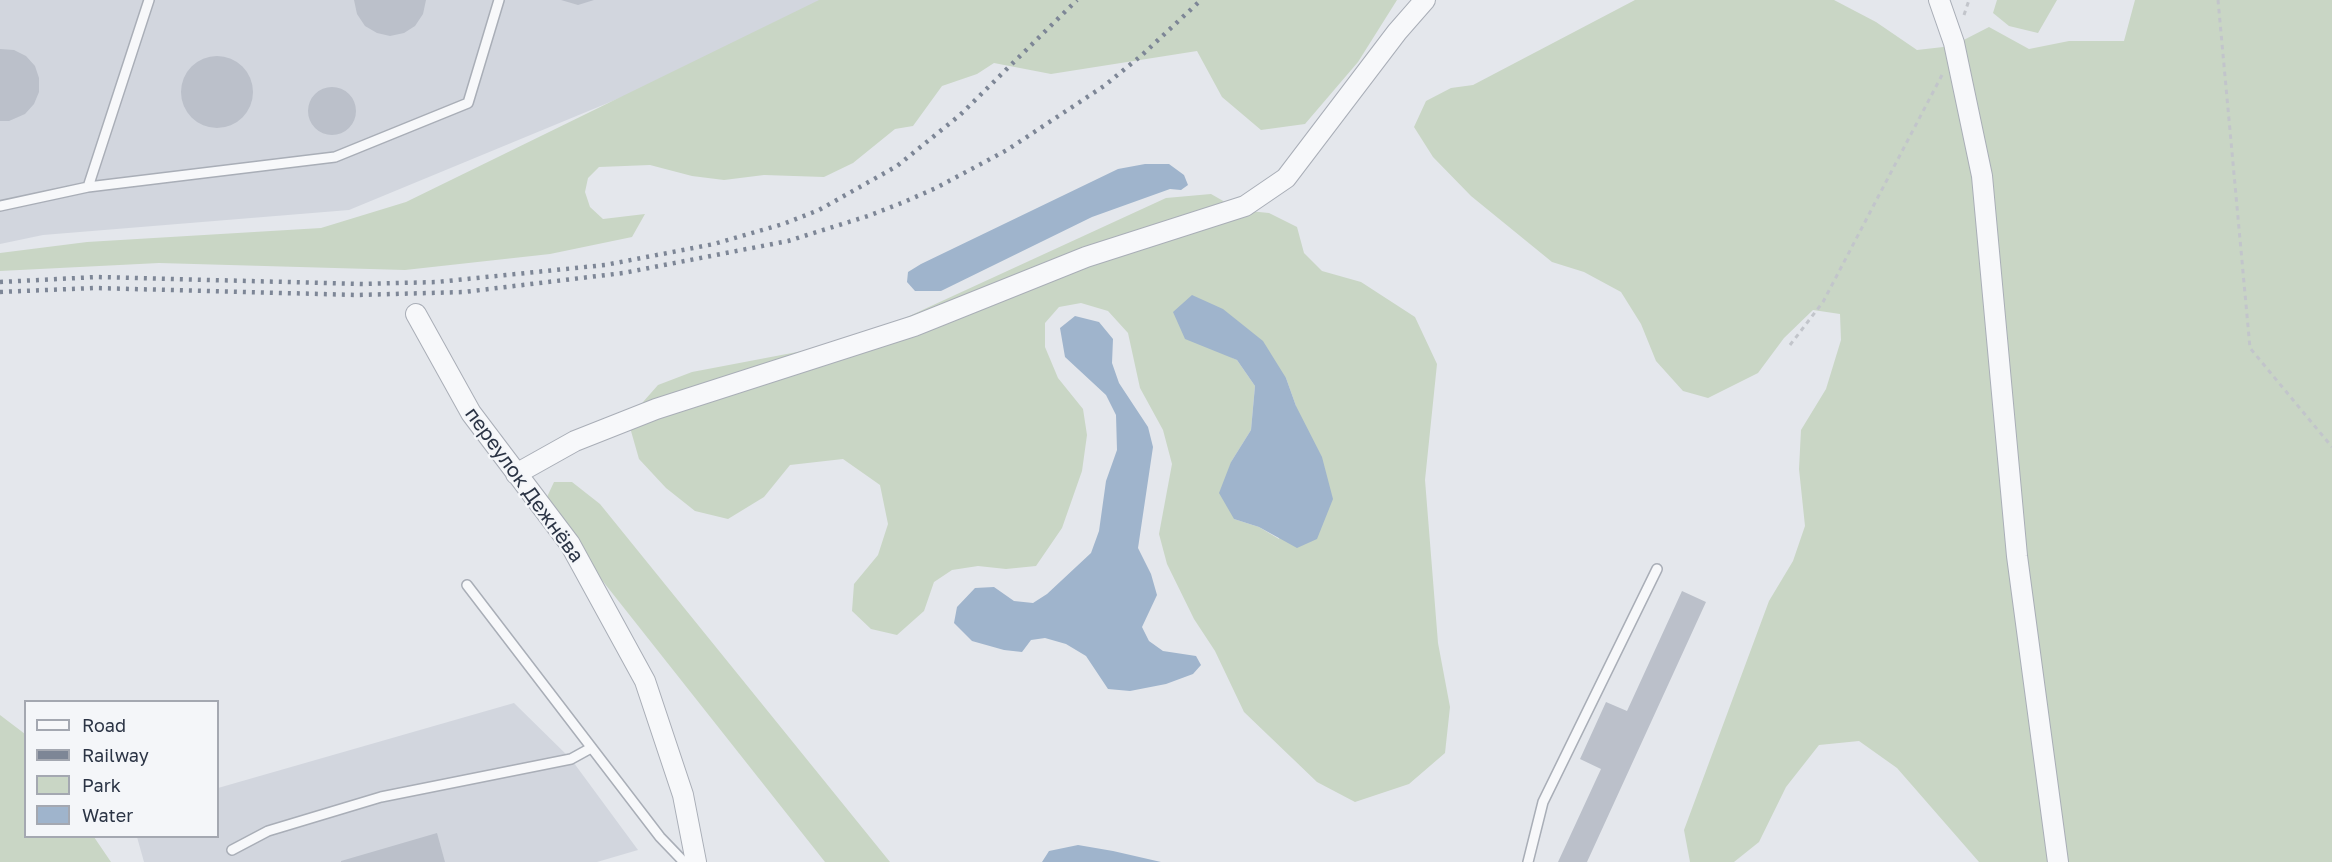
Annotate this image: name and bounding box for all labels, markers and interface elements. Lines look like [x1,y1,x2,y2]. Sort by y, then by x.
street label: переулок Дежнёва [460,403,588,567]
legend [24,700,219,838]
text: Road [82,714,126,736]
text: Railway [82,744,149,766]
text: Park [82,774,121,796]
text: Water [82,804,133,826]

